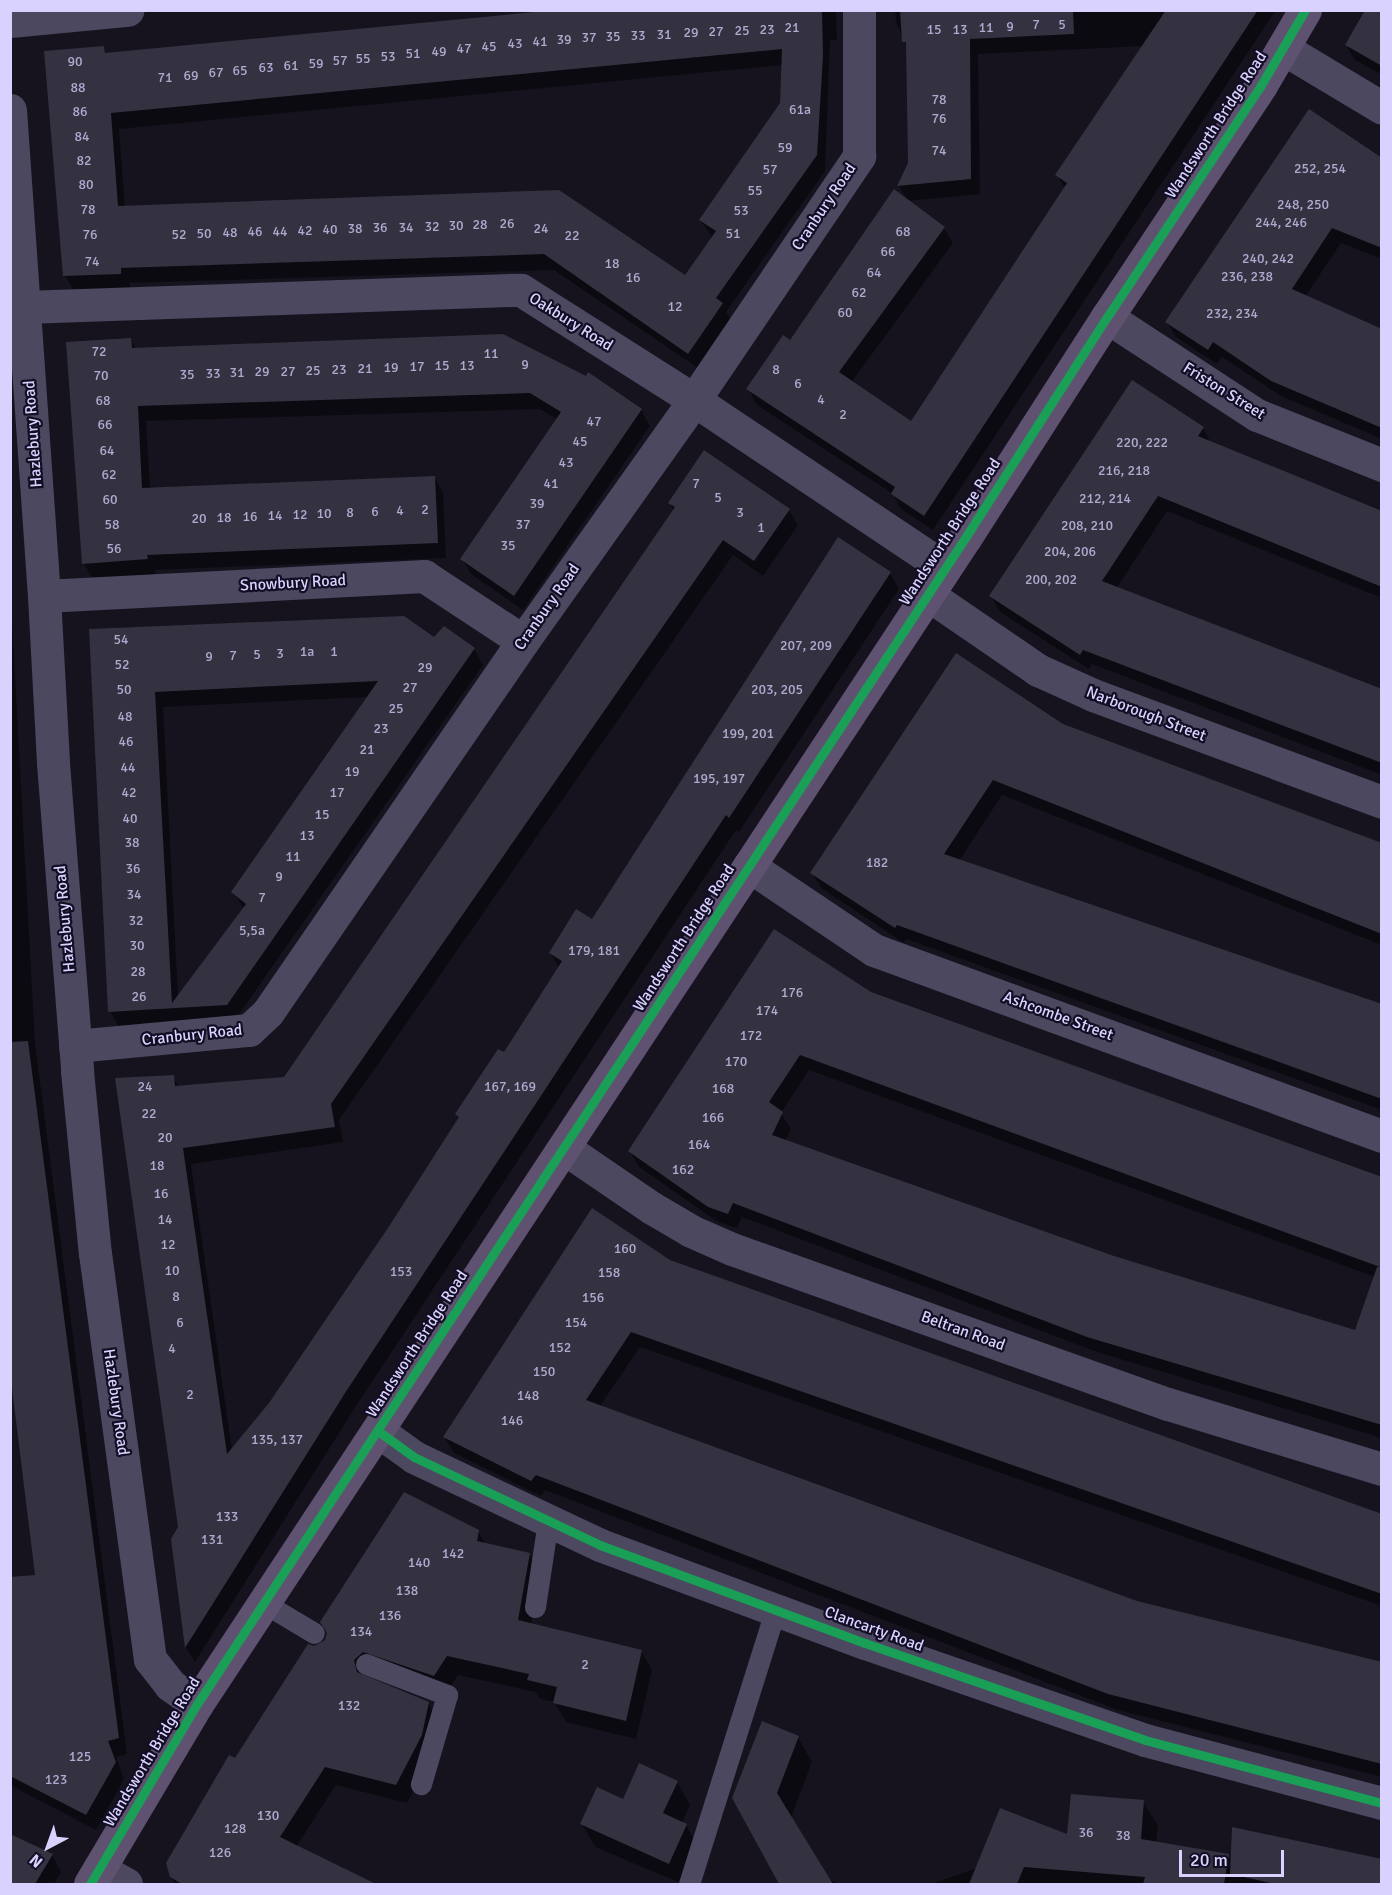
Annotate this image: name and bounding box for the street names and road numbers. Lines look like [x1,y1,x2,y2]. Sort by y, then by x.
street label: Wandsworth Bridge Road [1161,48,1271,202]
street label: Cranbury Road [788,160,860,254]
street label: Oakbury Road [526,289,616,355]
street label: Friston Street [1179,358,1269,424]
street label: Hazlebury Road [20,380,46,488]
street label: Wandsworth Bridge Road [895,455,1005,609]
street label: Cranbury Road [510,560,584,654]
street label: Snowbury Road [240,571,346,595]
street label: Narborough Street [1083,682,1209,746]
street label: Wandsworth Bridge Road [629,861,739,1015]
street label: Hazlebury Road [51,865,79,973]
street label: Ashcombe Street [1000,987,1116,1045]
street label: Cranbury Road [141,1020,243,1050]
street label: Wandsworth Bridge Road [362,1267,472,1421]
street label: Beltran Road [918,1307,1008,1355]
street label: Hazlebury Road [99,1348,133,1456]
street label: Clancarty Road [822,1602,926,1656]
street label: Wandsworth Bridge Road [100,1673,204,1831]

